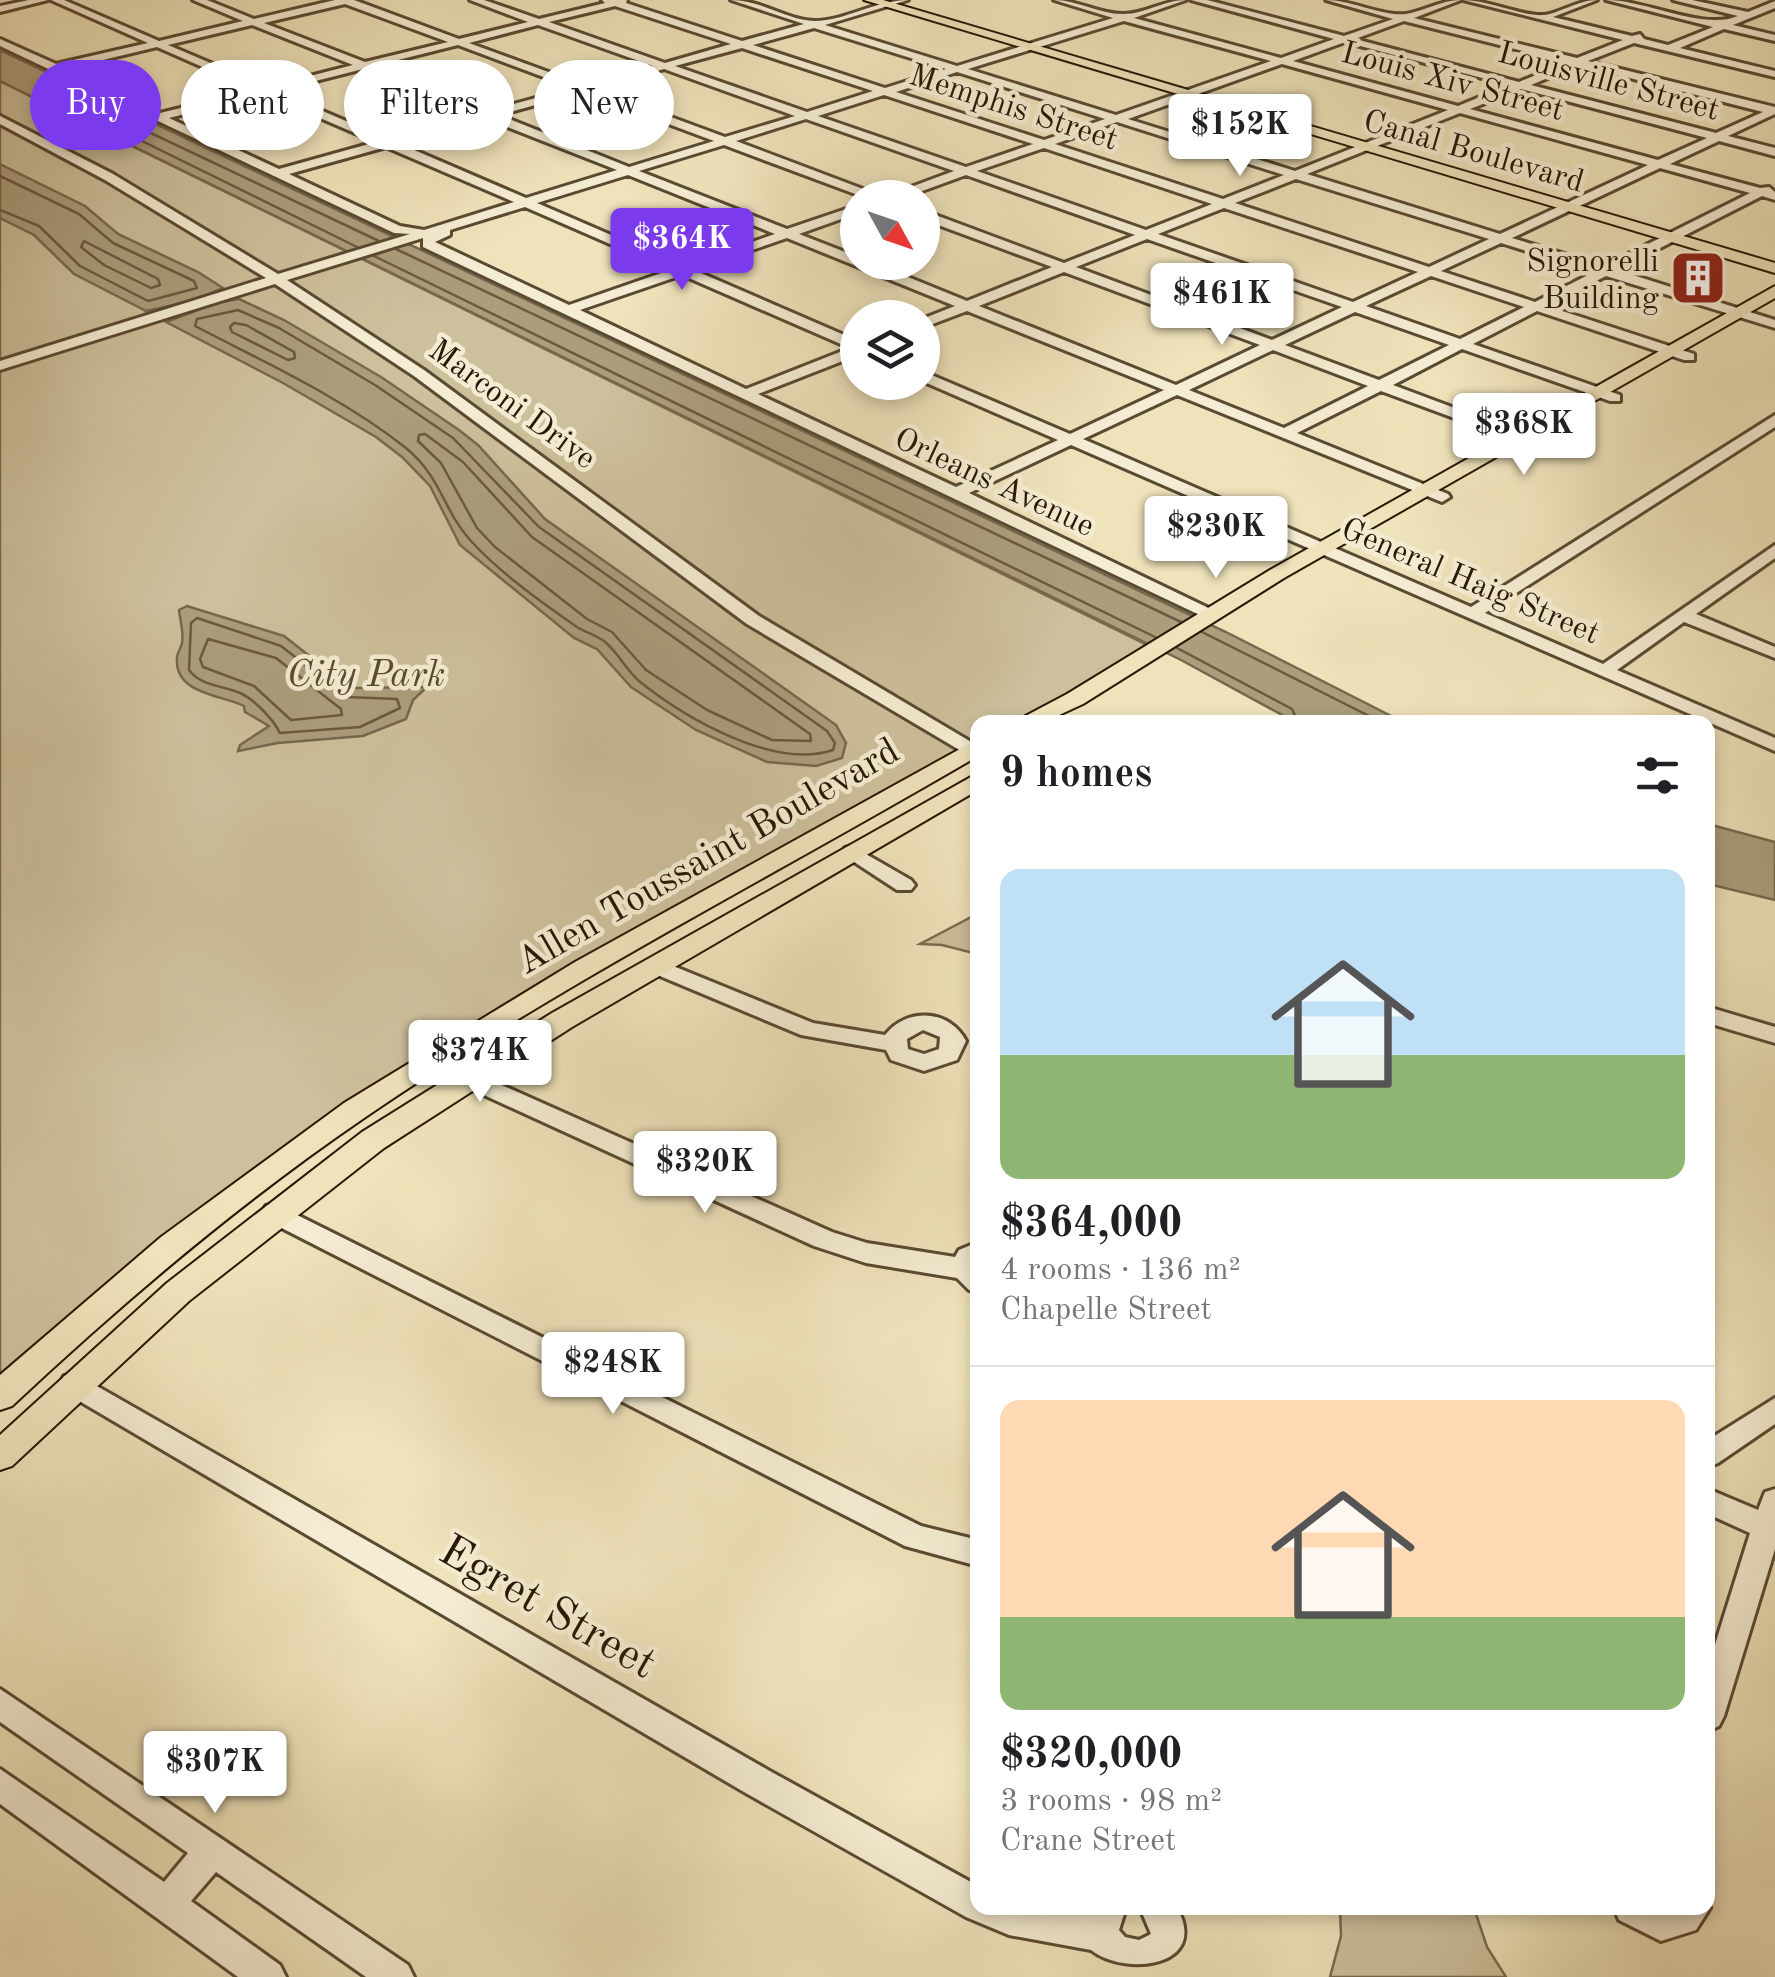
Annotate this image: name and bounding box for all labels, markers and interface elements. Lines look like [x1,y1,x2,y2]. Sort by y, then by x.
street label: Louis Xiv Street [1337,38,1567,128]
street label: Louisville Street [1494,38,1723,128]
chip: Buy [30,60,161,150]
chip: Rent [181,60,324,150]
chip: Filters [344,60,514,150]
chip: New [534,60,674,150]
street label: Memphis Street [905,60,1121,158]
pin: $152K [1170,94,1310,179]
street label: Canal Boulevard [1359,106,1587,200]
text: $152K [1191,110,1289,142]
north arrow [840,180,940,280]
map controls [840,180,940,400]
pin: $364K [612,208,752,293]
text: $364K [633,224,731,256]
place label: Signorelli Building [1526,247,1659,316]
building icon: Signorelli Building [1668,248,1728,308]
pin: $461K [1152,263,1292,348]
text: $461K [1173,279,1271,311]
button: layers [840,300,940,400]
street label: Marconi Drive [422,334,600,476]
pin: $368K [1454,393,1594,478]
text: $368K [1475,409,1573,441]
street label: Orleans Avenue [889,423,1099,544]
pin: $230K [1146,496,1286,581]
text: $230K [1167,512,1265,544]
street label: General Haig Street [1336,514,1604,652]
park label: City Park [287,657,445,695]
street label: Allen Toussaint Boulevard [511,732,906,983]
icon: filters [1630,748,1685,803]
text: 9 homes [1000,754,1152,796]
icon: home [1253,934,1433,1114]
pin: $374K [410,1020,550,1105]
text: $374K [431,1036,529,1068]
pin: $320K [635,1131,775,1216]
text: $320K [656,1147,754,1179]
text: $364,000 [1000,1204,1182,1246]
text: 4 rooms · 136 m² [1000,1255,1241,1287]
text: Chapelle Street [1000,1295,1212,1327]
pin: $248K [543,1332,683,1417]
text: $248K [564,1348,662,1380]
icon: home [1253,1465,1433,1645]
street label: Egret Street [431,1529,663,1689]
pin: $307K [145,1731,285,1816]
text: $320,000 [1000,1735,1182,1777]
text: $307K [166,1747,264,1779]
text: 3 rooms · 98 m² [1000,1786,1222,1818]
text: Crane Street [1000,1826,1176,1858]

